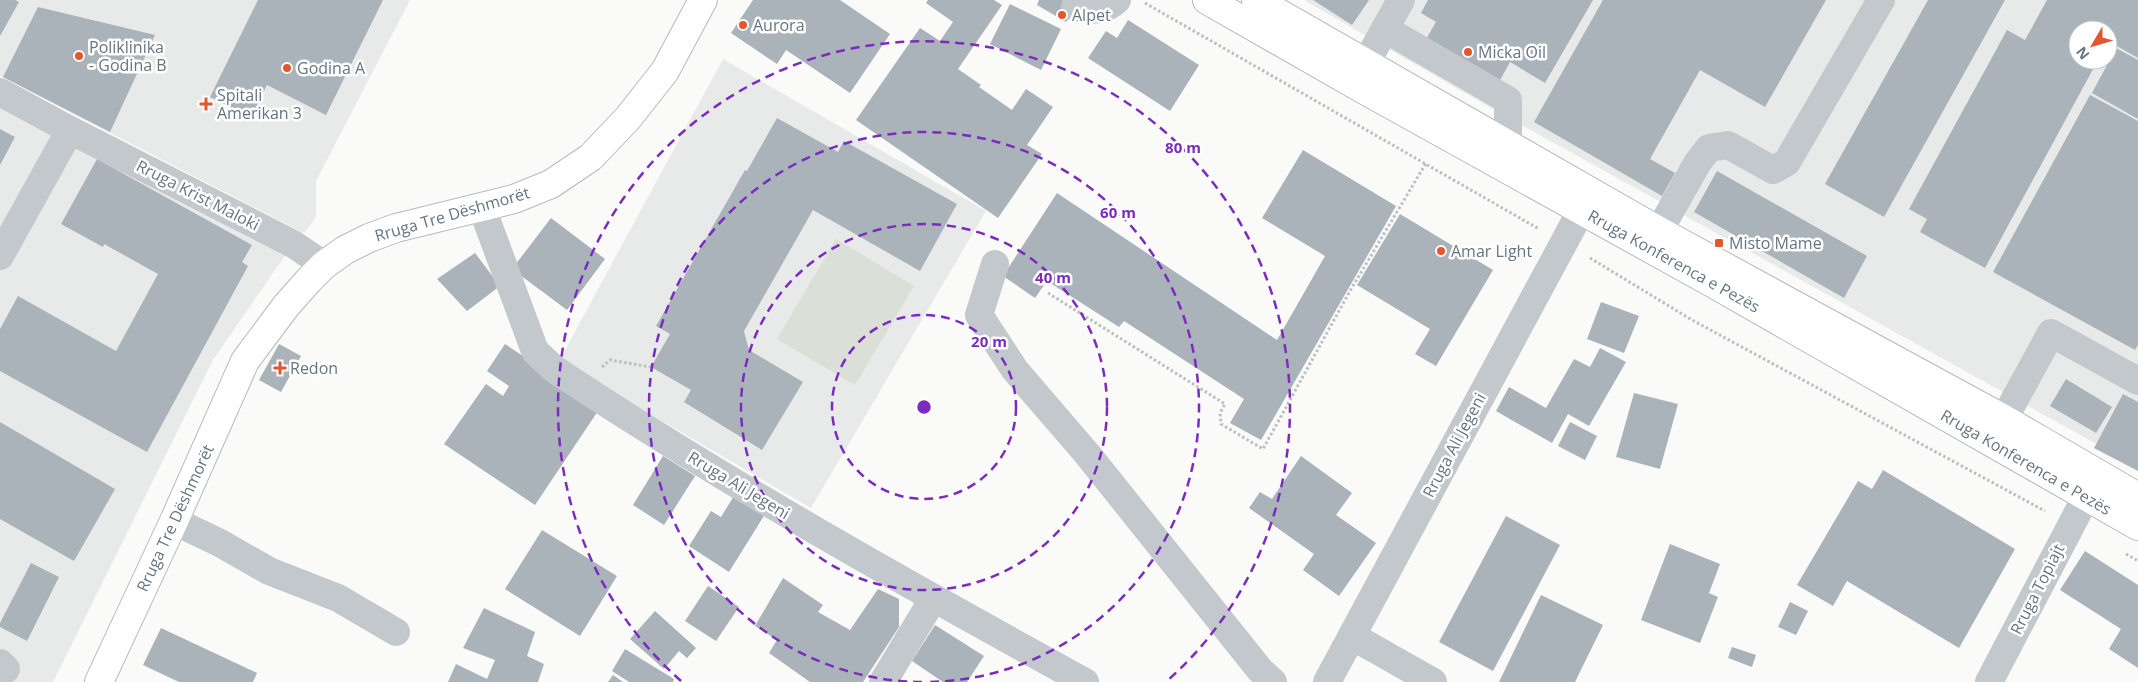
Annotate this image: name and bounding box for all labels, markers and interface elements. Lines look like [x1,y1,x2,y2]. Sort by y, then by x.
place label: Alpet [1072,4,1111,26]
marker: Alpet [1056,9,1068,21]
place label: Aurora [753,14,805,36]
marker: Aurora [737,19,749,31]
north arrow [2068,20,2118,70]
place label: Poliklinika - Godina B [89,36,167,76]
place label: Micka Oil [1478,41,1546,63]
text: N [2071,43,2093,64]
marker: Micka Oil [1462,46,1474,58]
marker: Poliklinika - Godina B [73,50,85,62]
place label: Godina A [297,57,366,79]
marker: Godina A [281,62,293,74]
place label: Spitali Amerikan 3 [217,84,302,124]
marker: Spitali Amerikan 3 [199,97,213,111]
text: 80 m [1165,137,1201,157]
street label: Rruga Krist Maloki [133,155,263,235]
street label: Rruga Tre Dëshmorët [372,181,532,247]
text: 60 m [1100,202,1136,222]
street label: Rruga Konferenca e Pezës [1584,204,1764,318]
place label: Misto Mame [1729,232,1822,254]
marker: Misto Mame [1713,237,1725,249]
place label: Amar Light [1451,240,1532,262]
marker: Amar Light [1435,245,1447,257]
text: 40 m [1035,267,1071,287]
text: 20 m [971,331,1007,351]
place label: Redon [290,357,338,379]
marker: Redon [274,362,286,374]
street label: Rruga Ali Jegeni [1417,389,1491,501]
centre of rings [915,398,933,416]
street label: Rruga Konferenca e Pezës [1937,404,2115,520]
street label: Rruga Tre Dëshmorët [131,441,219,595]
street label: Rruga Ali Jegeni [684,446,794,524]
street label: Rruga Topiajt [2005,540,2069,638]

